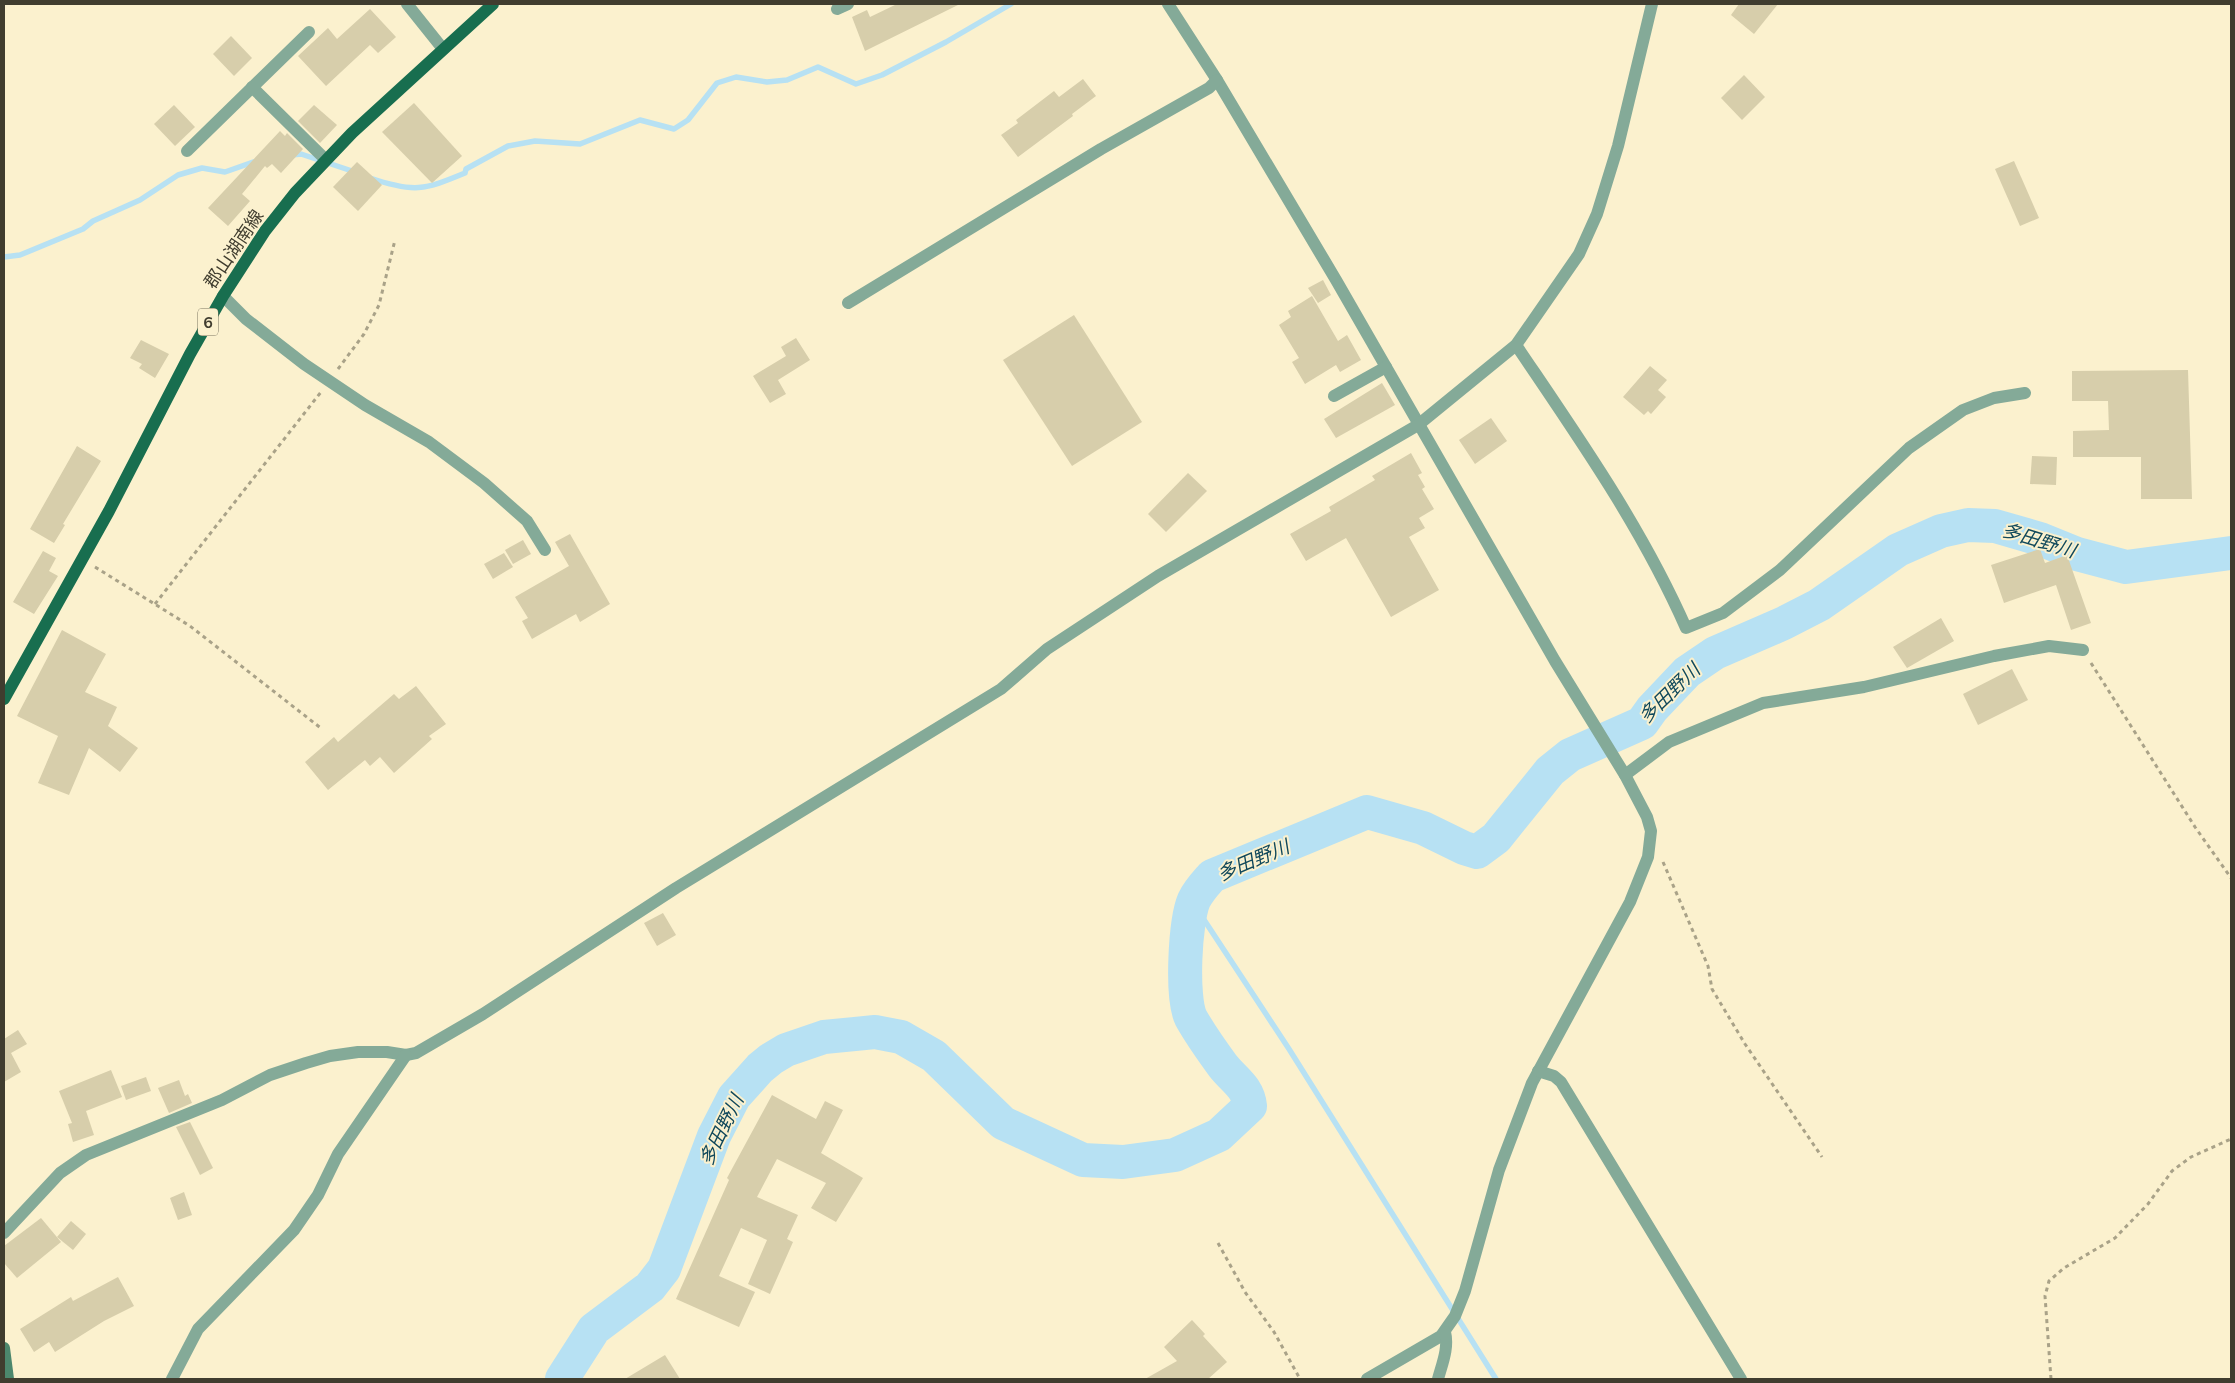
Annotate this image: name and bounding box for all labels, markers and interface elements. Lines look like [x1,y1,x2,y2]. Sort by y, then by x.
street label: 郡山湖南線 [199,205,269,293]
road number: 6 [198,308,218,336]
water label: 多田野川 [1999,517,2081,565]
water label: 多田野川 [1633,657,1707,729]
water label: 多田野川 [1213,833,1295,888]
water label: 多田野川 [694,1089,751,1170]

